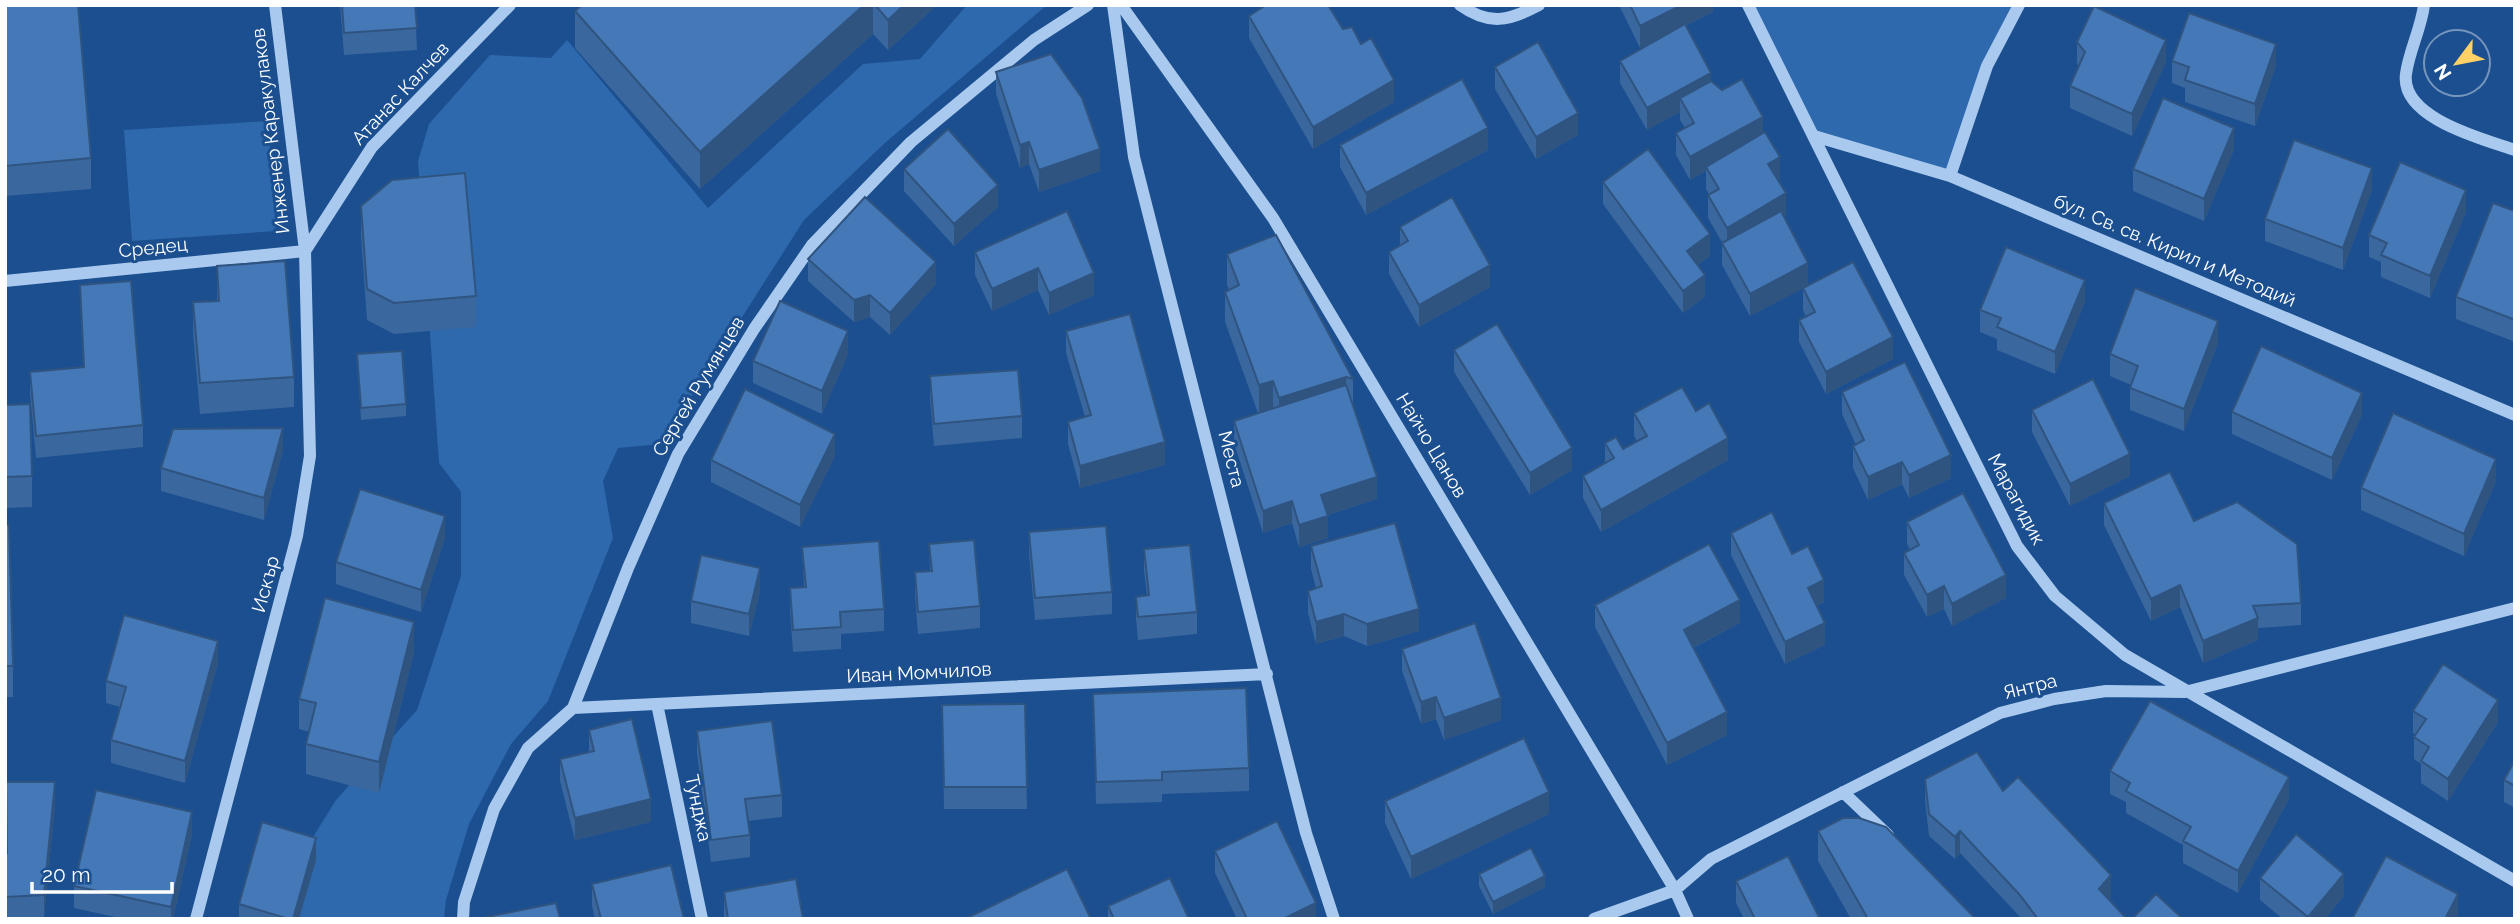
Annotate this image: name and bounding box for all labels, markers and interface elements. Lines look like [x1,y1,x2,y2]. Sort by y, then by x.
street label: Инженер Каракулаков [246,27,294,235]
north arrow [2422,28,2492,98]
street label: Атанас Калчев [347,37,453,149]
text: N [2429,60,2456,84]
street label: бул. Св. св. Кирил и Методий [2051,189,2299,311]
street label: Средец [117,232,189,262]
street label: Сергей Румянцев [647,312,749,460]
street label: Найчо Цанов [1392,389,1472,501]
street label: Места [1214,428,1250,490]
street label: Марагидик [1984,450,2050,548]
street label: Искър [247,553,283,615]
street label: Иван Момчилов [846,657,992,687]
street label: Янтра [2001,669,2059,703]
street label: Тунджа [681,773,717,843]
scale bar [32,850,172,894]
text: 20 m [42,862,90,887]

